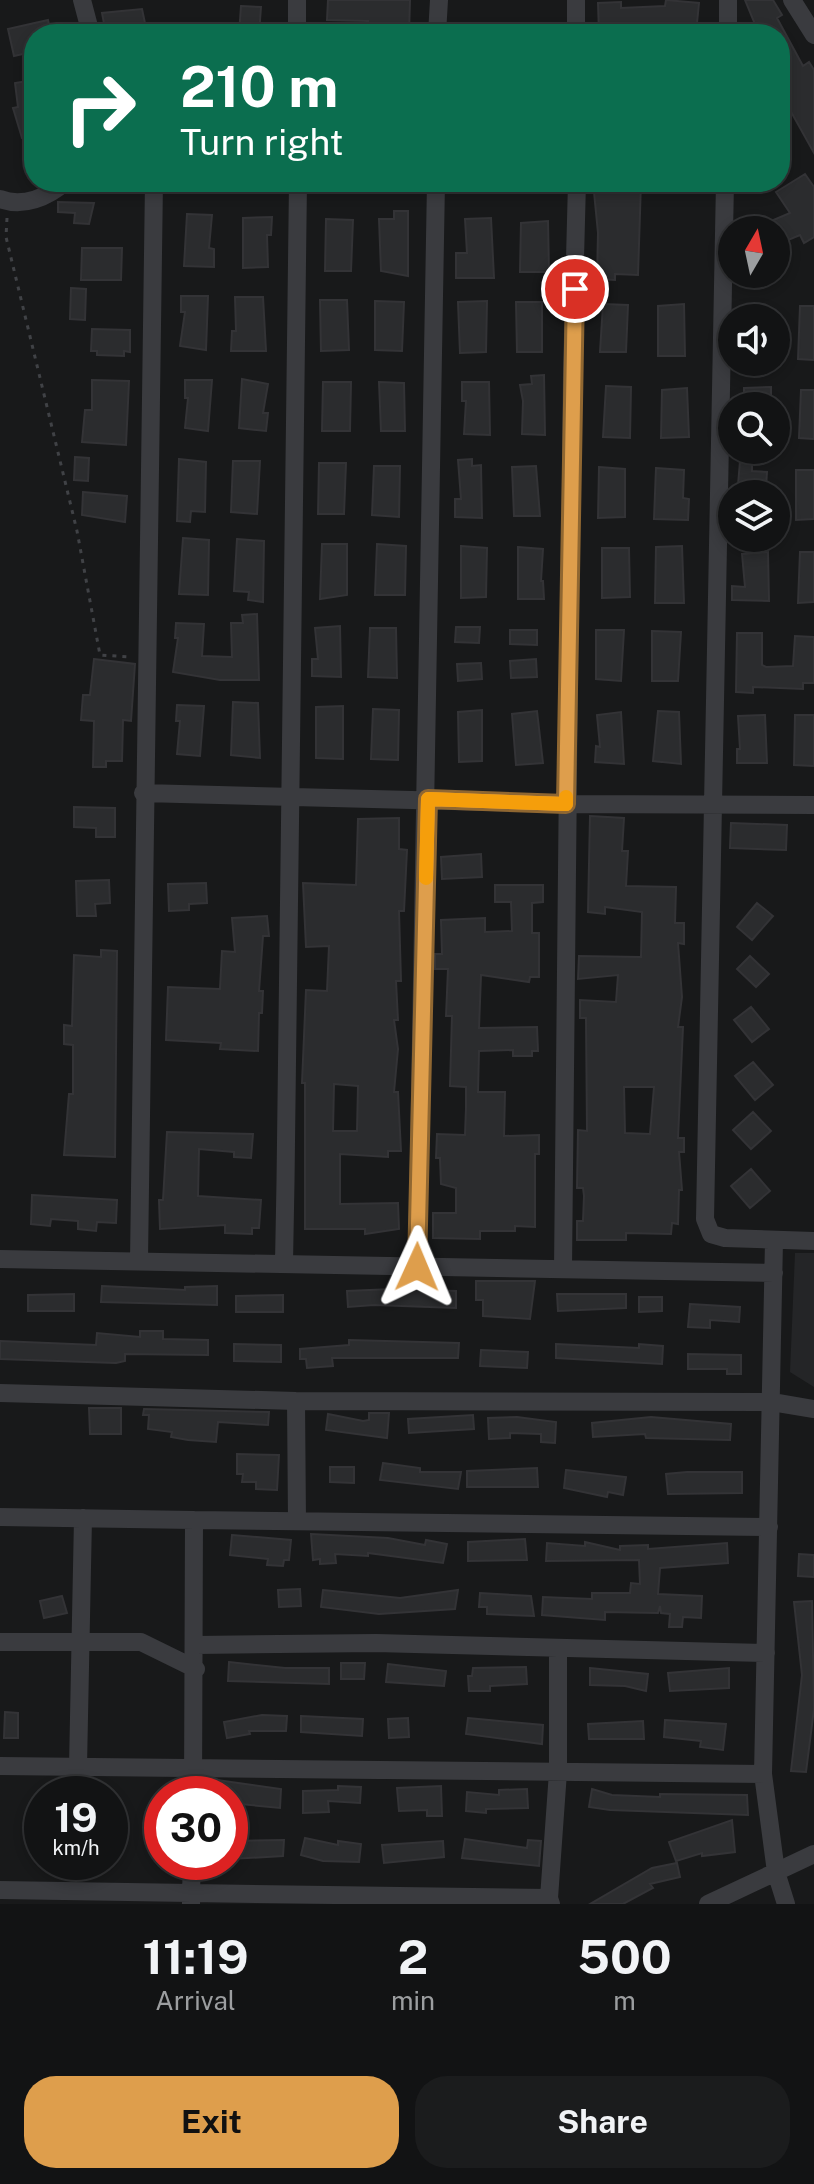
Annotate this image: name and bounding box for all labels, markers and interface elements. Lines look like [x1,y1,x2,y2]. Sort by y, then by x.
text: 210 m [180,54,338,120]
icon: right [48,56,152,160]
text: Turn right [180,121,343,163]
north arrow [718,216,790,288]
map controls [718,216,790,552]
pin [541,255,609,323]
icon: arrive [553,267,597,311]
button: sound [718,304,790,376]
button: search [718,392,790,464]
button: layers [718,480,790,552]
position arrow [375,1225,459,1309]
speed limit sign: 30 [144,1776,248,1880]
text: 19 [54,1794,98,1841]
text: km/h [52,1836,100,1860]
text: 11:19 [142,1928,249,1985]
text: 2 [398,1928,428,1985]
text: 500 [577,1928,672,1985]
text: Arrival [155,1985,236,2016]
text: min [391,1985,435,2016]
text: m [613,1985,636,2016]
button: Exit [24,2076,399,2168]
button: Share [415,2076,790,2168]

